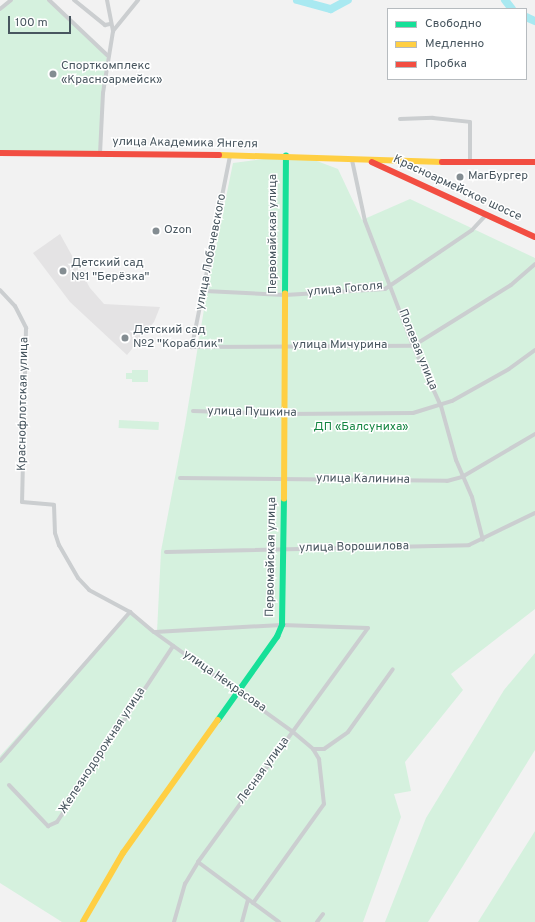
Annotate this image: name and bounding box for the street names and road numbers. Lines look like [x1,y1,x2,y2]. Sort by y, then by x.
street label: улица Академика Янгеля [112,136,258,152]
street label: Красноармейское шоссе [390,153,524,225]
street label: Первомайская улица [267,174,281,294]
street label: улица Лобачевского [194,193,230,311]
street label: улица Гоголя [307,280,383,300]
street label: Полевая улица [394,307,440,393]
street label: Краснофлотская улица [16,337,32,471]
street label: улица Мичурина [293,339,387,353]
street label: улица Пушкина [207,405,297,421]
street label: улица Калинина [316,472,410,488]
street label: Первомайская улица [264,497,280,617]
street label: улица Ворошилова [299,540,409,556]
street label: улица Некрасова [180,648,268,716]
street label: Железнодорожная улица [57,685,149,817]
street label: Лесная улица [235,735,293,807]

